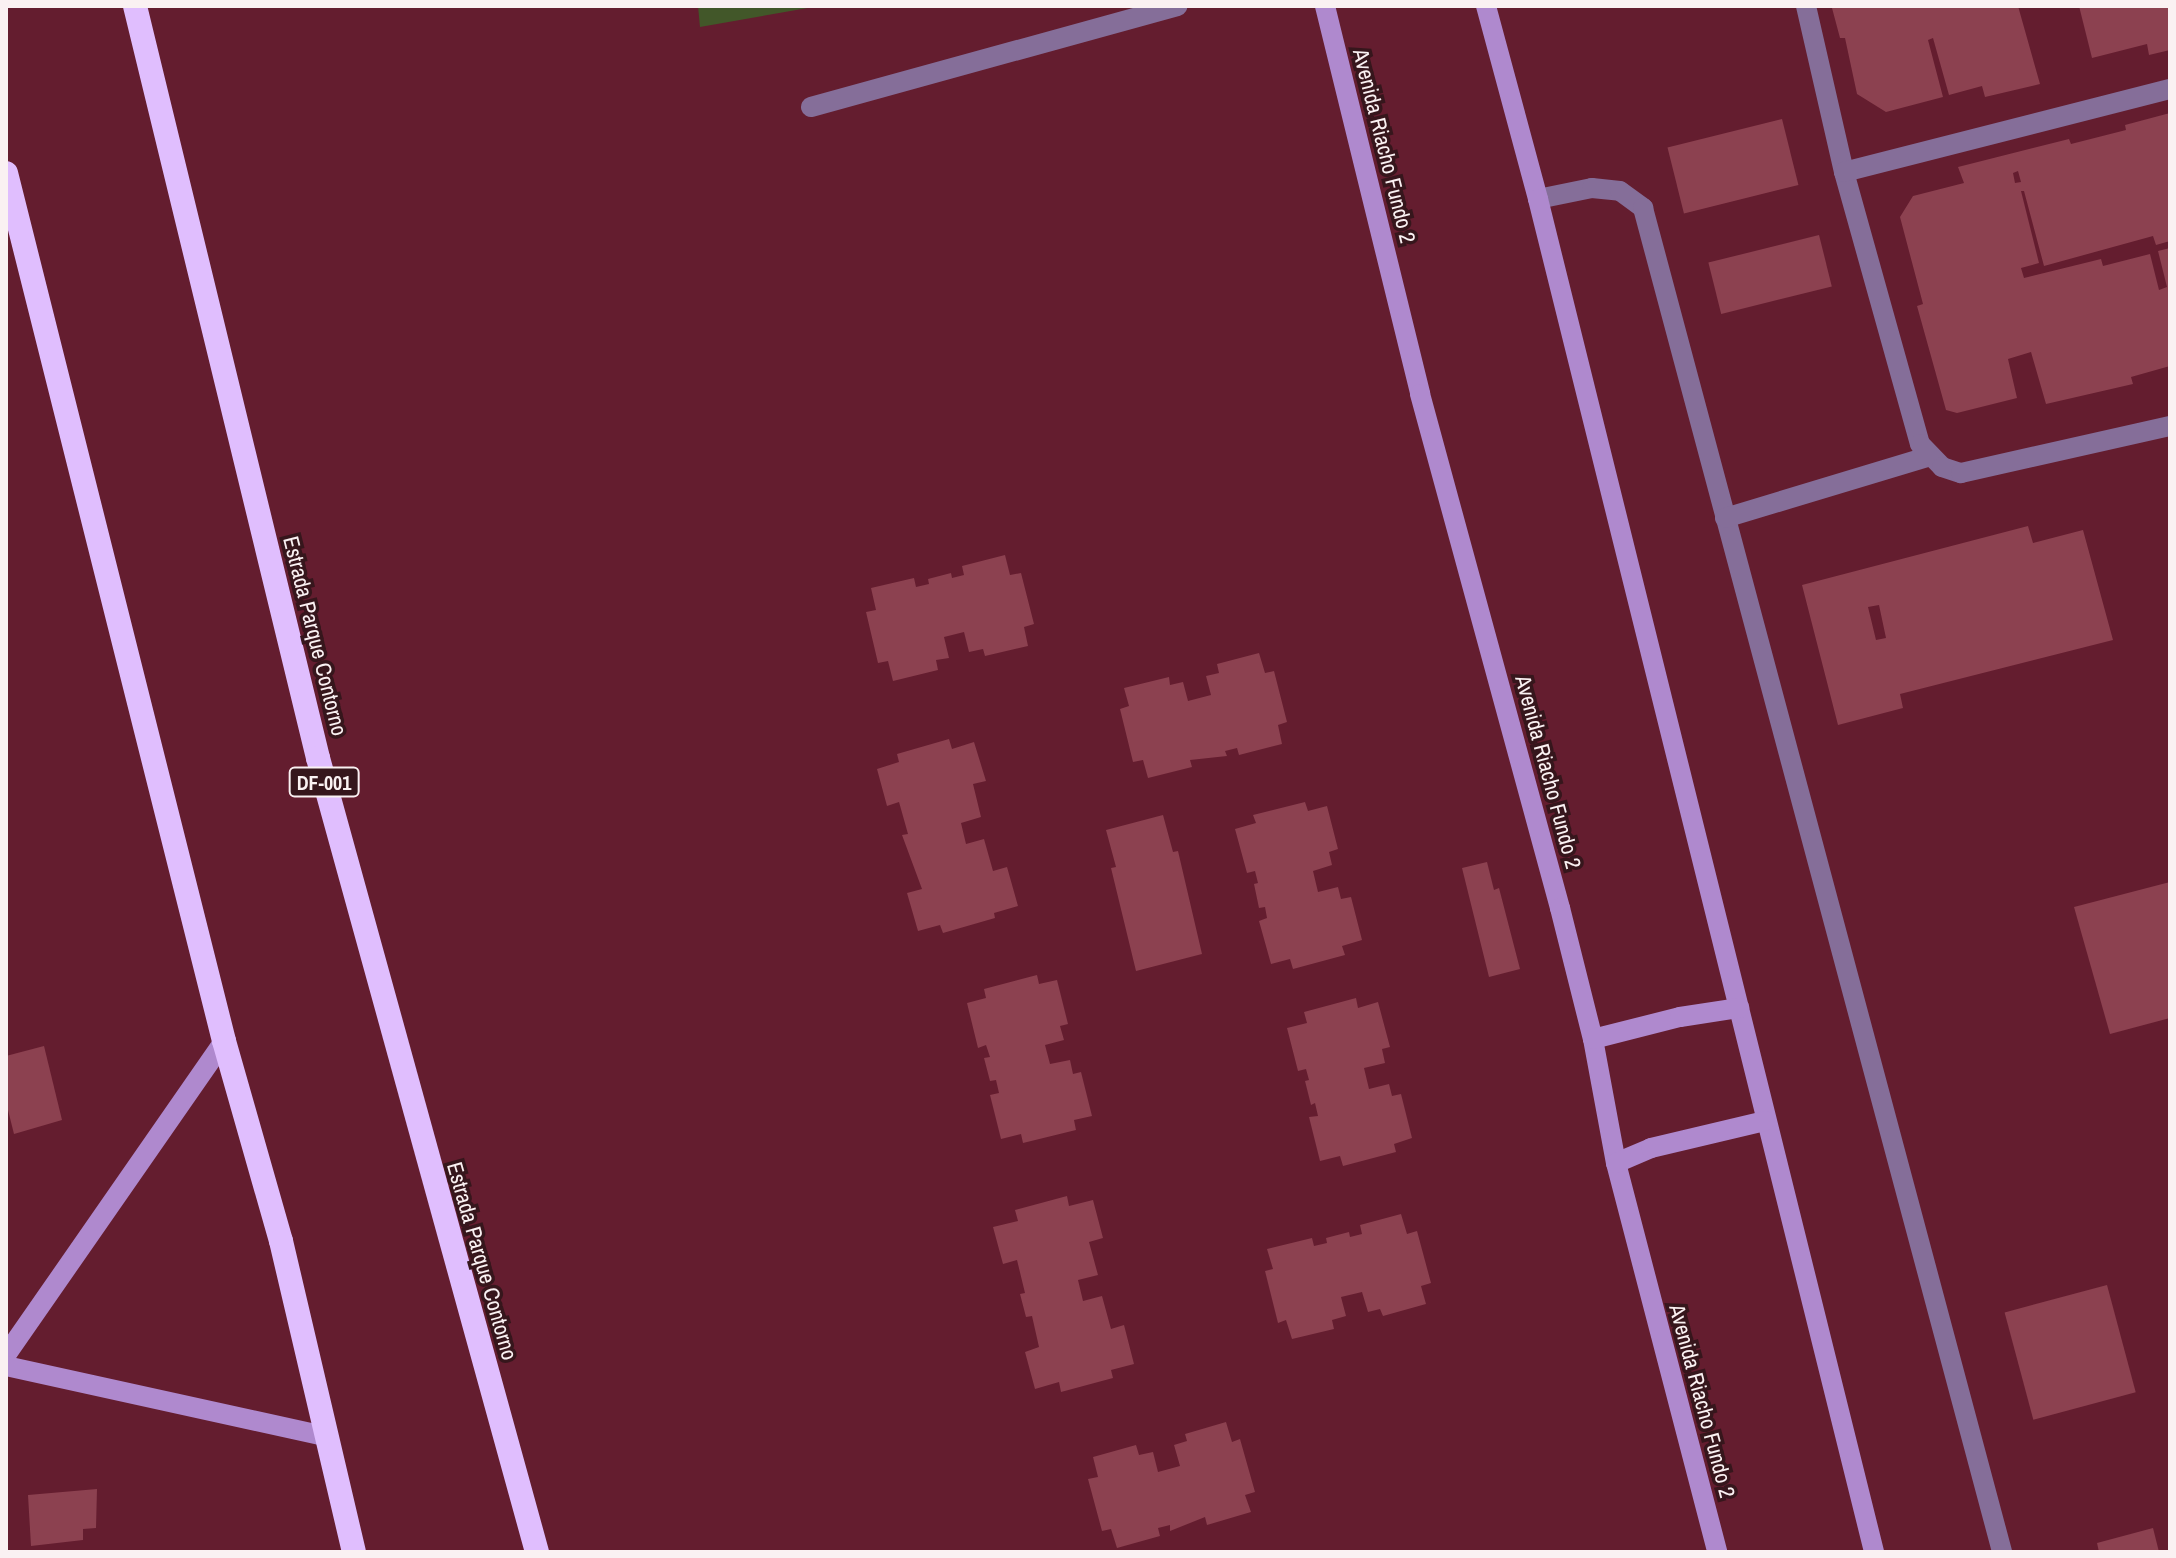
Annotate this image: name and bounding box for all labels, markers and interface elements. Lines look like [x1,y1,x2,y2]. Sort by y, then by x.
street label: Avenida Riacho Fundo 2 [1347,46,1421,246]
street label: Estrada Parque Contorno [277,534,353,738]
street label: Avenida Riacho Fundo 2 [1509,672,1587,872]
road number: DF-001 [288,766,360,798]
street label: Estrada Parque Contorno [441,1159,523,1363]
street label: Avenida Riacho Fundo 2 [1663,1301,1741,1501]

